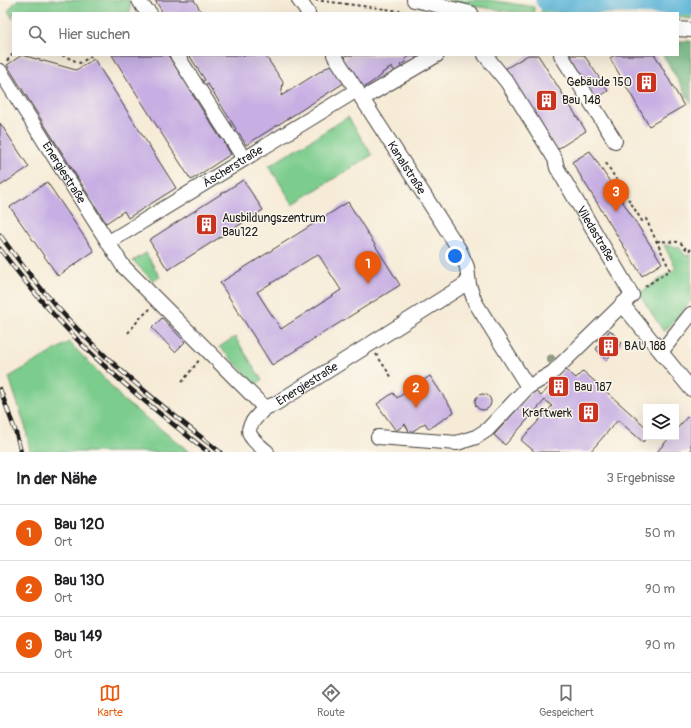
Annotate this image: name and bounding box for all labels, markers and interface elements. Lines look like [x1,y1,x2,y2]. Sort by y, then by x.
search box [12,12,679,56]
icon: search [26,23,48,45]
text: Hier suchen [58,25,130,44]
building icon: Gebäude 150 [634,69,660,95]
place label: Gebäude 150 [567,75,632,90]
building icon: Bau 148 [533,87,559,113]
place label: Bau 148 [562,93,600,108]
street label: Energiestraße [39,139,89,206]
street label: Kanalstraße [384,139,429,197]
street label: Äscherstraße [199,142,266,191]
pin: 3 [603,179,629,212]
street label: Viledastraße [573,203,618,265]
place label: Ausbildungszentrum Bau122 [222,211,326,240]
building icon: Ausbildungszentrum Bau122 [193,212,219,238]
your location [445,246,465,266]
pin: 1 [355,251,381,284]
building icon: BAU 188 [596,333,622,359]
place label: BAU 188 [624,339,666,354]
street label: Energiestraße [274,359,341,409]
building icon: Bau 187 [546,374,572,400]
pin: 2 [403,375,429,408]
place label: Bau 187 [574,380,613,395]
building icon: Kraftwerk [575,400,601,426]
map controls [643,404,679,440]
button: layers [643,404,679,440]
place label: Kraftwerk [522,406,572,421]
text: In der Nähe [16,468,97,489]
text: 3 Ergebnisse [606,470,675,486]
text: Bau 120 [54,515,104,534]
text: 1 [26,525,32,541]
text: 50 m [645,525,675,541]
text: Ort [54,534,72,550]
text: Bau 130 [54,571,104,590]
text: 2 [25,581,33,597]
text: 90 m [645,581,675,597]
text: Ort [54,590,72,606]
text: Bau 149 [54,627,102,646]
text: 3 [25,637,33,653]
text: 90 m [645,637,675,653]
text: Ort [54,646,72,662]
tab: Karte [97,682,123,719]
tab: Route [317,682,345,719]
tab: Gespeichert [539,682,594,719]

